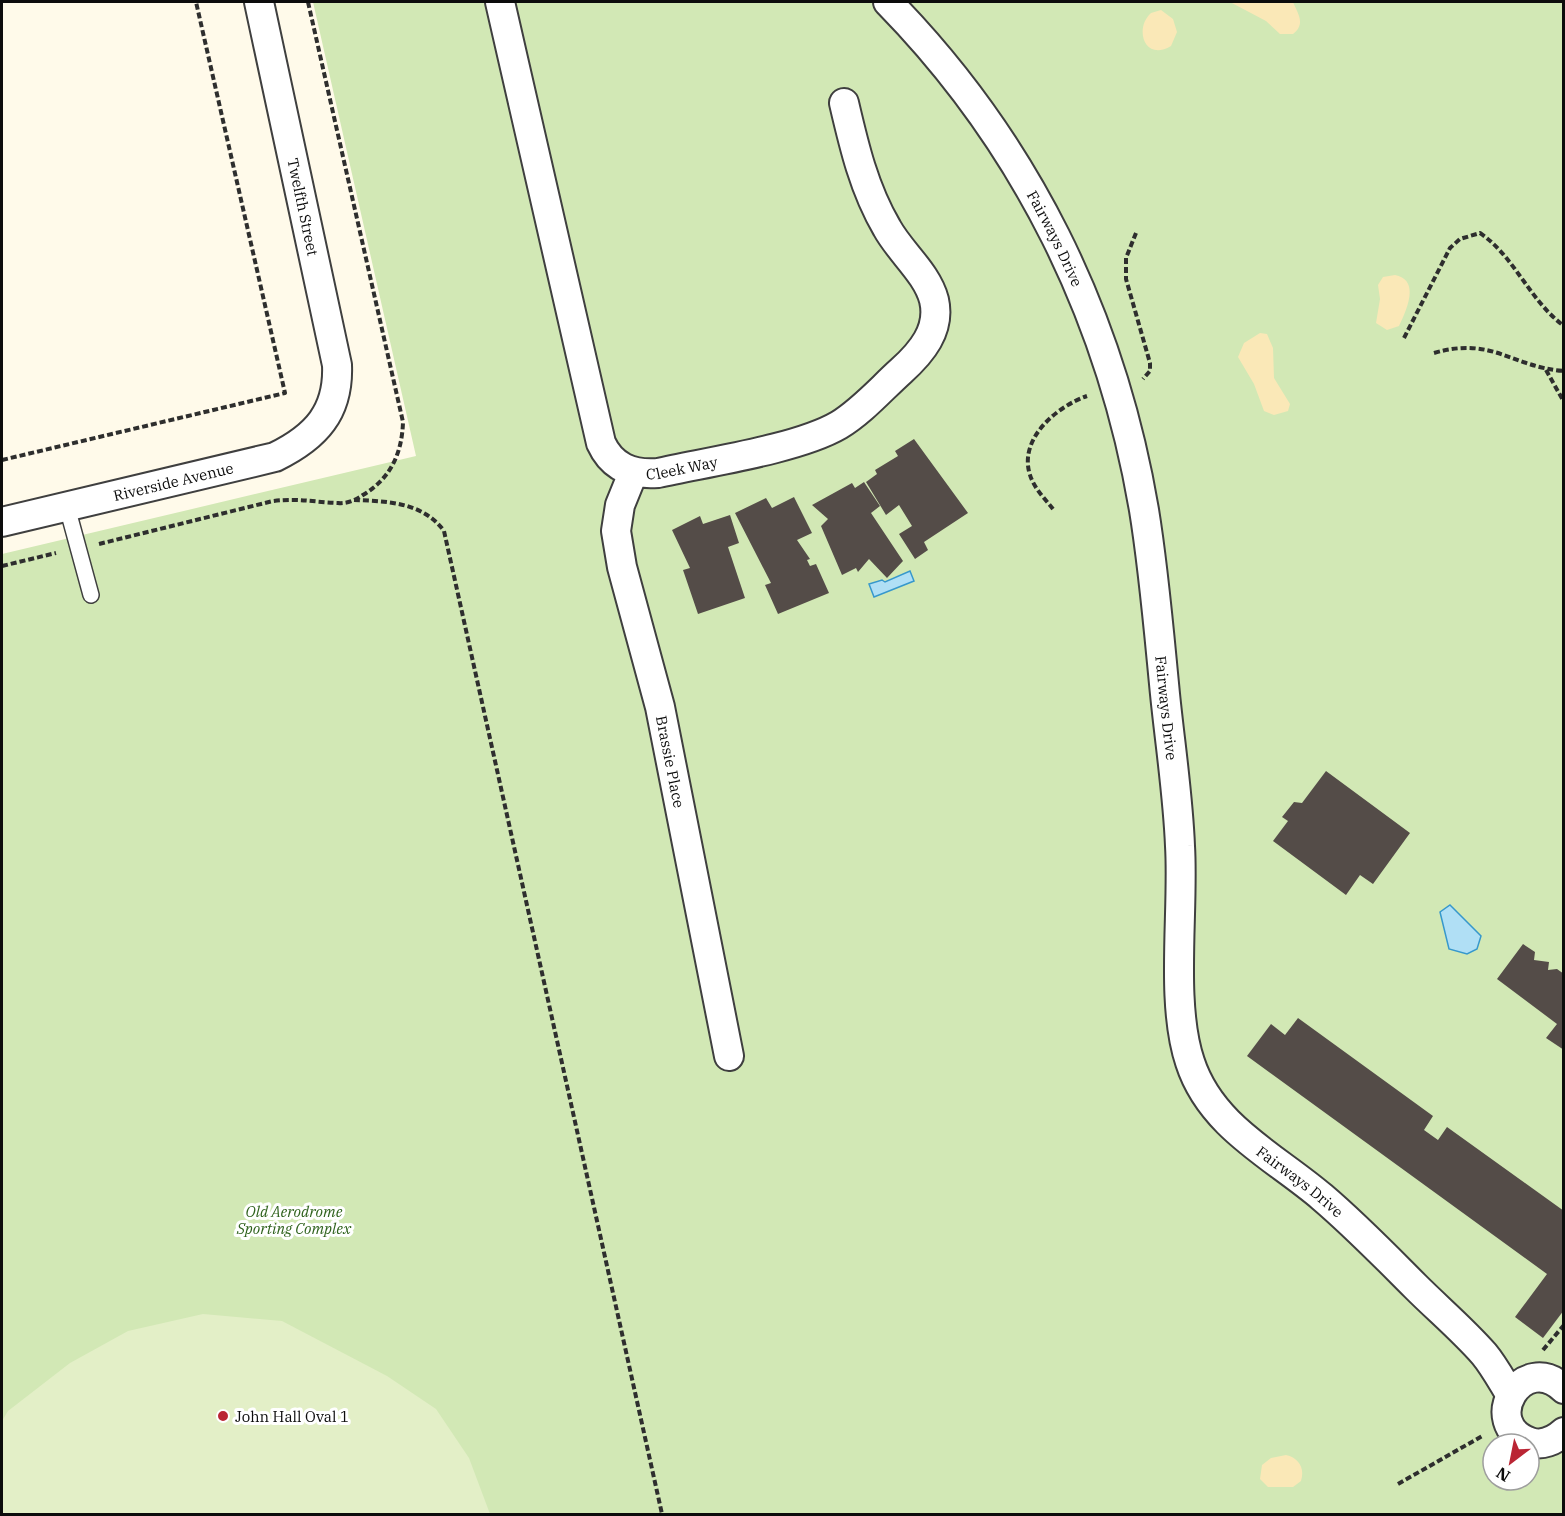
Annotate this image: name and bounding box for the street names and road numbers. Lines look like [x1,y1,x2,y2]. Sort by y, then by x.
street label: Twelfth Street [283,156,323,258]
street label: Fairways Drive [1023,187,1087,289]
street label: Cleek Way [646,452,719,483]
street label: Riverside Avenue [111,458,235,505]
street label: Fairways Drive [1152,655,1182,761]
street label: Brassie Place [652,714,689,809]
street label: Fairways Drive [1253,1141,1348,1221]

